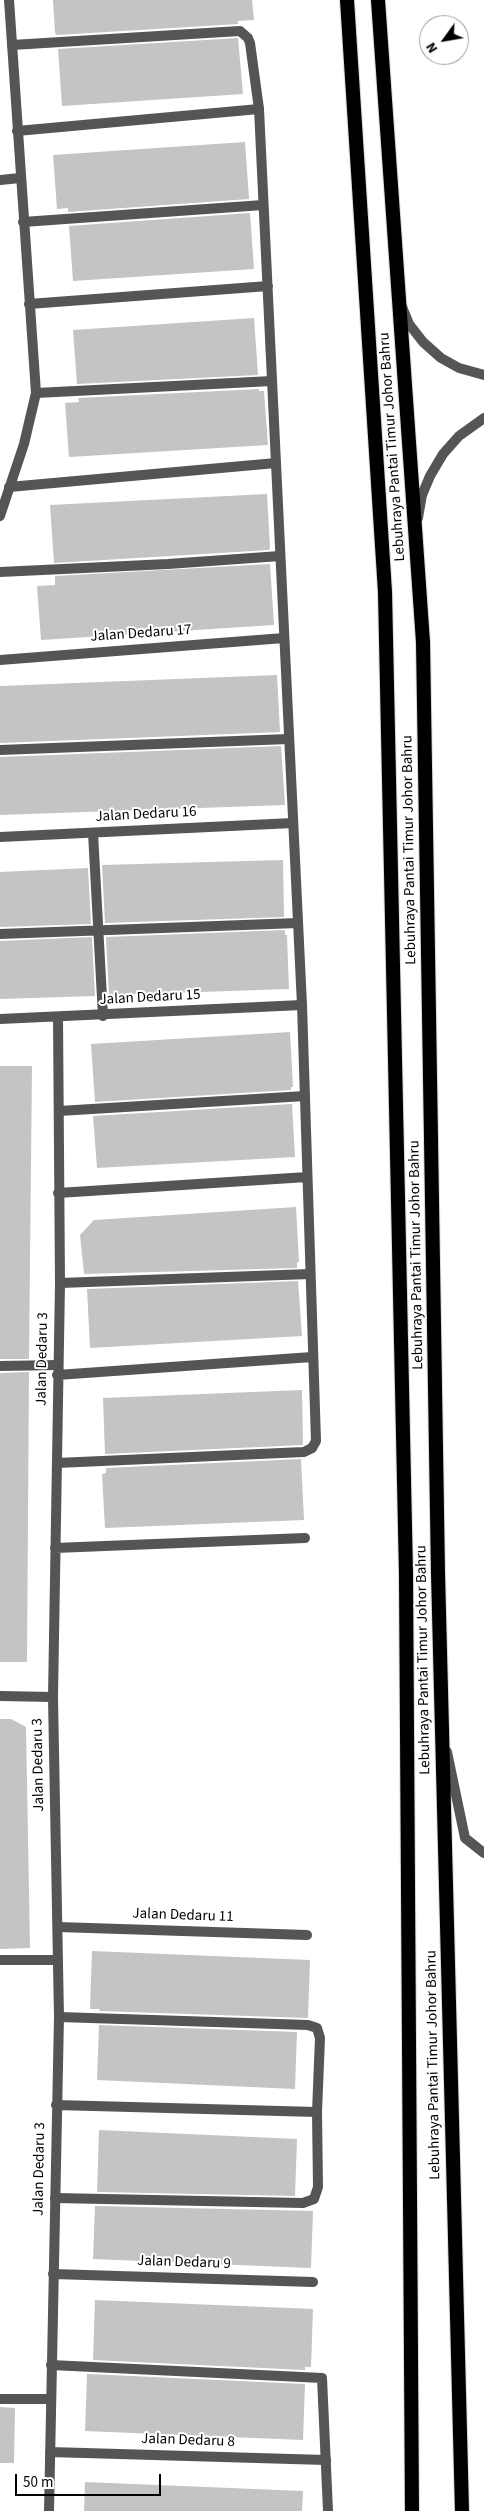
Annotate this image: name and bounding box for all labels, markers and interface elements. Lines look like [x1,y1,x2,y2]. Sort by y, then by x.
north arrow [419,15,469,65]
text: N [421,38,443,57]
street label: Lebuhraya Pantai Timur Johor Bahru [376,332,410,562]
street label: Jalan Dedaru 17 [90,621,192,647]
street label: Lebuhraya Pantai Timur Johor Bahru [399,735,421,965]
street label: Jalan Dedaru 16 [95,803,197,827]
street label: Jalan Dedaru 15 [99,986,201,1010]
street label: Lebuhraya Pantai Timur Johor Bahru [406,1140,428,1370]
street label: Jalan Dedaru 3 [33,1312,53,1406]
street label: Lebuhraya Pantai Timur Johor Bahru [413,1545,435,1775]
street label: Jalan Dedaru 3 [29,1718,49,1812]
street label: Jalan Dedaru 11 [132,1905,234,1927]
street label: Lebuhraya Pantai Timur Johor Bahru [423,1950,445,2180]
street label: Jalan Dedaru 3 [30,2122,50,2216]
street label: Jalan Dedaru 9 [137,2252,231,2274]
street label: Jalan Dedaru 8 [141,2430,235,2452]
scale bar [18,2464,164,2496]
text: 50 m [23,2472,53,2493]

